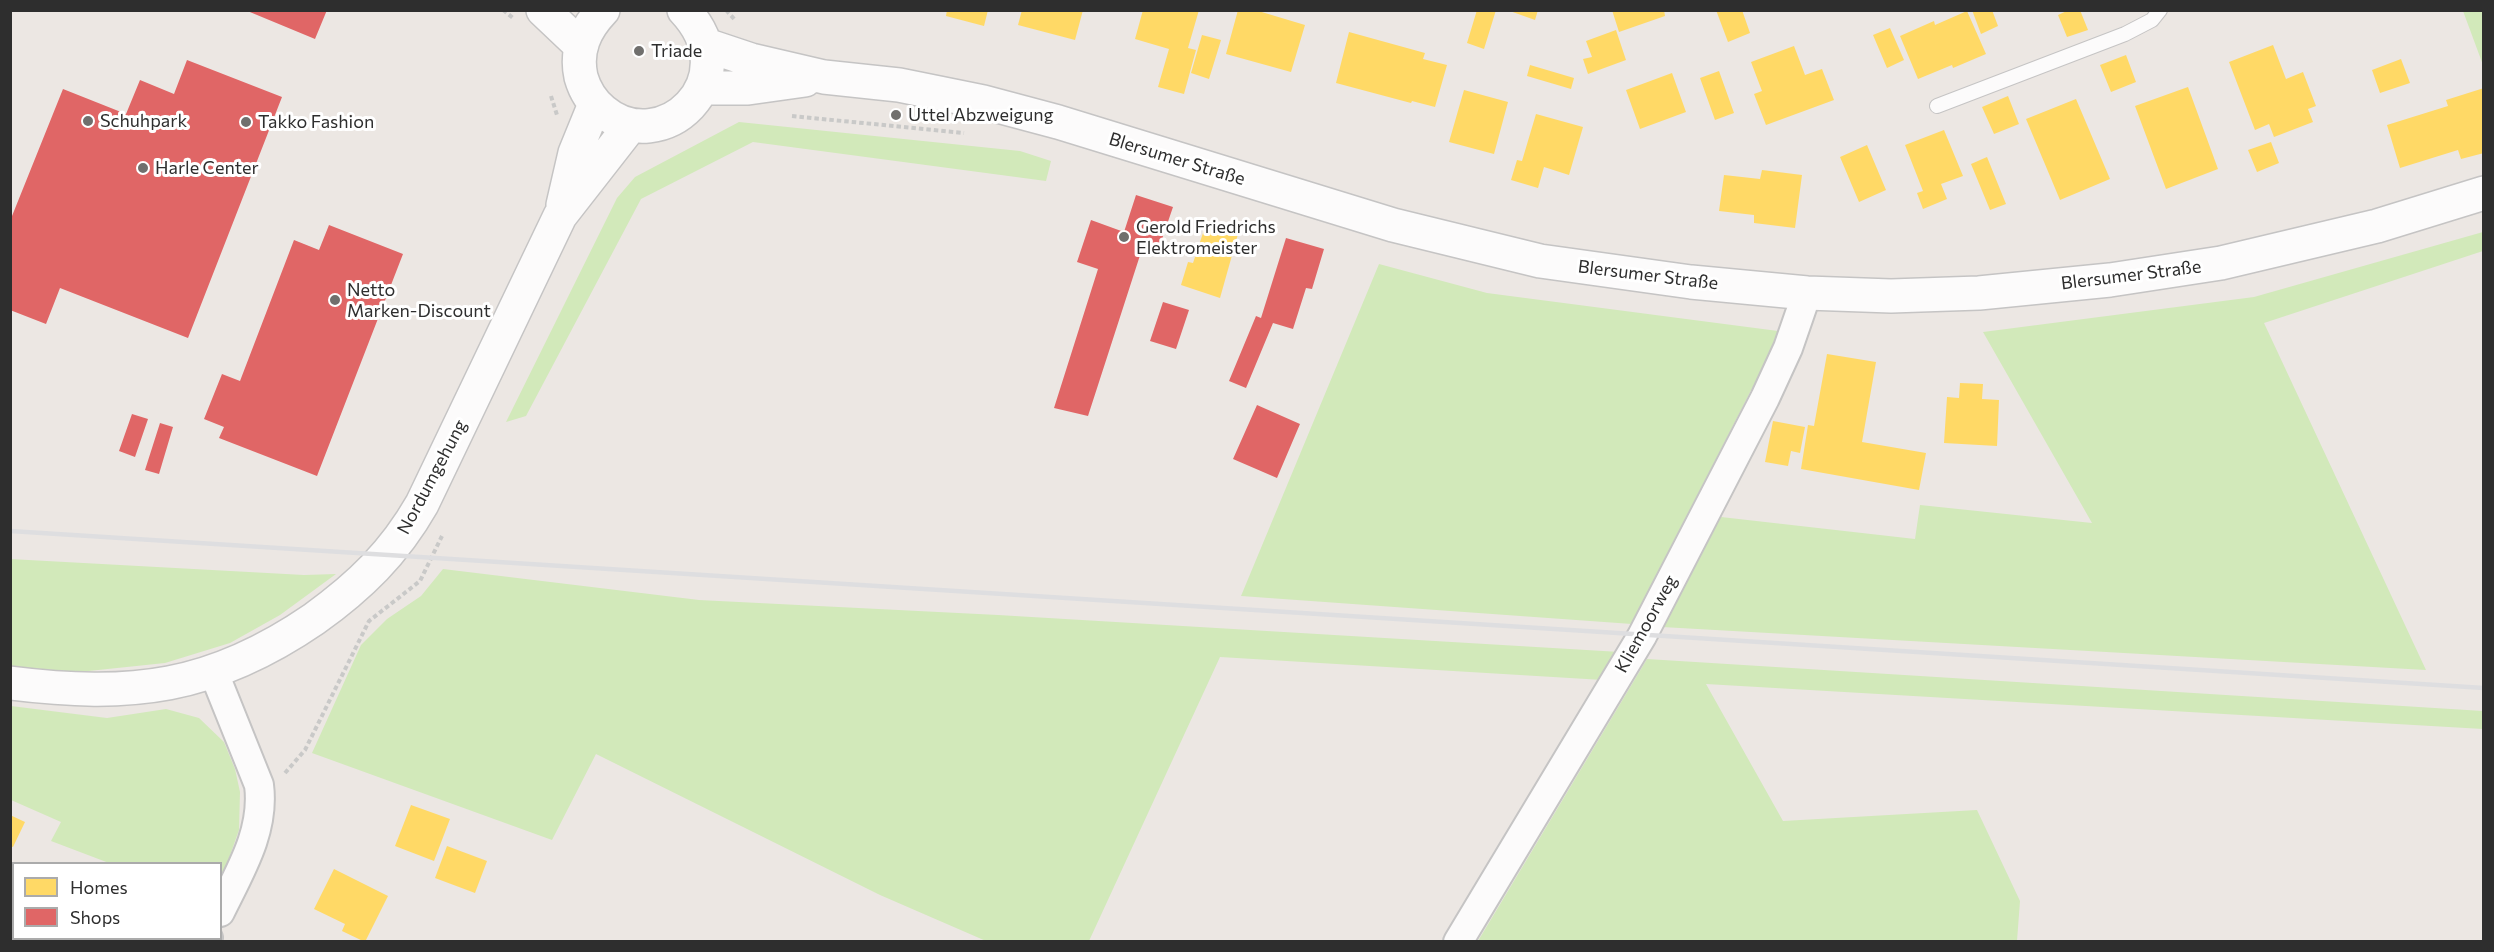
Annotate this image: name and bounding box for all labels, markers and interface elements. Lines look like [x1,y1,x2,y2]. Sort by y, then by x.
place label: Triade [651,40,702,62]
marker: Triade [632,44,646,58]
place label: Uttel Abzweigung [908,104,1053,126]
marker: Uttel Abzweigung [889,108,903,122]
place label: Schuhpark [100,110,187,132]
place label: Takko Fashion [258,111,374,133]
marker: Schuhpark [81,114,95,128]
marker: Takko Fashion [239,115,253,129]
street label: Blersumer Straße [1106,128,1248,190]
place label: Harle Center [155,157,259,179]
marker: Harle Center [136,161,150,175]
place label: Gerold Friedrichs Elektromeister [1136,216,1276,258]
marker: Gerold Friedrichs Elektromeister [1117,230,1131,244]
street label: Blersumer Straße [1577,256,1719,294]
street label: Blersumer Straße [2060,256,2202,294]
place label: Netto Marken-Discount [347,279,491,322]
marker: Netto Marken-Discount [328,293,342,307]
street label: Nordumgehung [393,416,471,538]
street label: Kliemoorweg [1610,571,1682,677]
legend [12,862,222,940]
text: Homes [70,876,128,898]
text: Shops [70,906,120,928]

